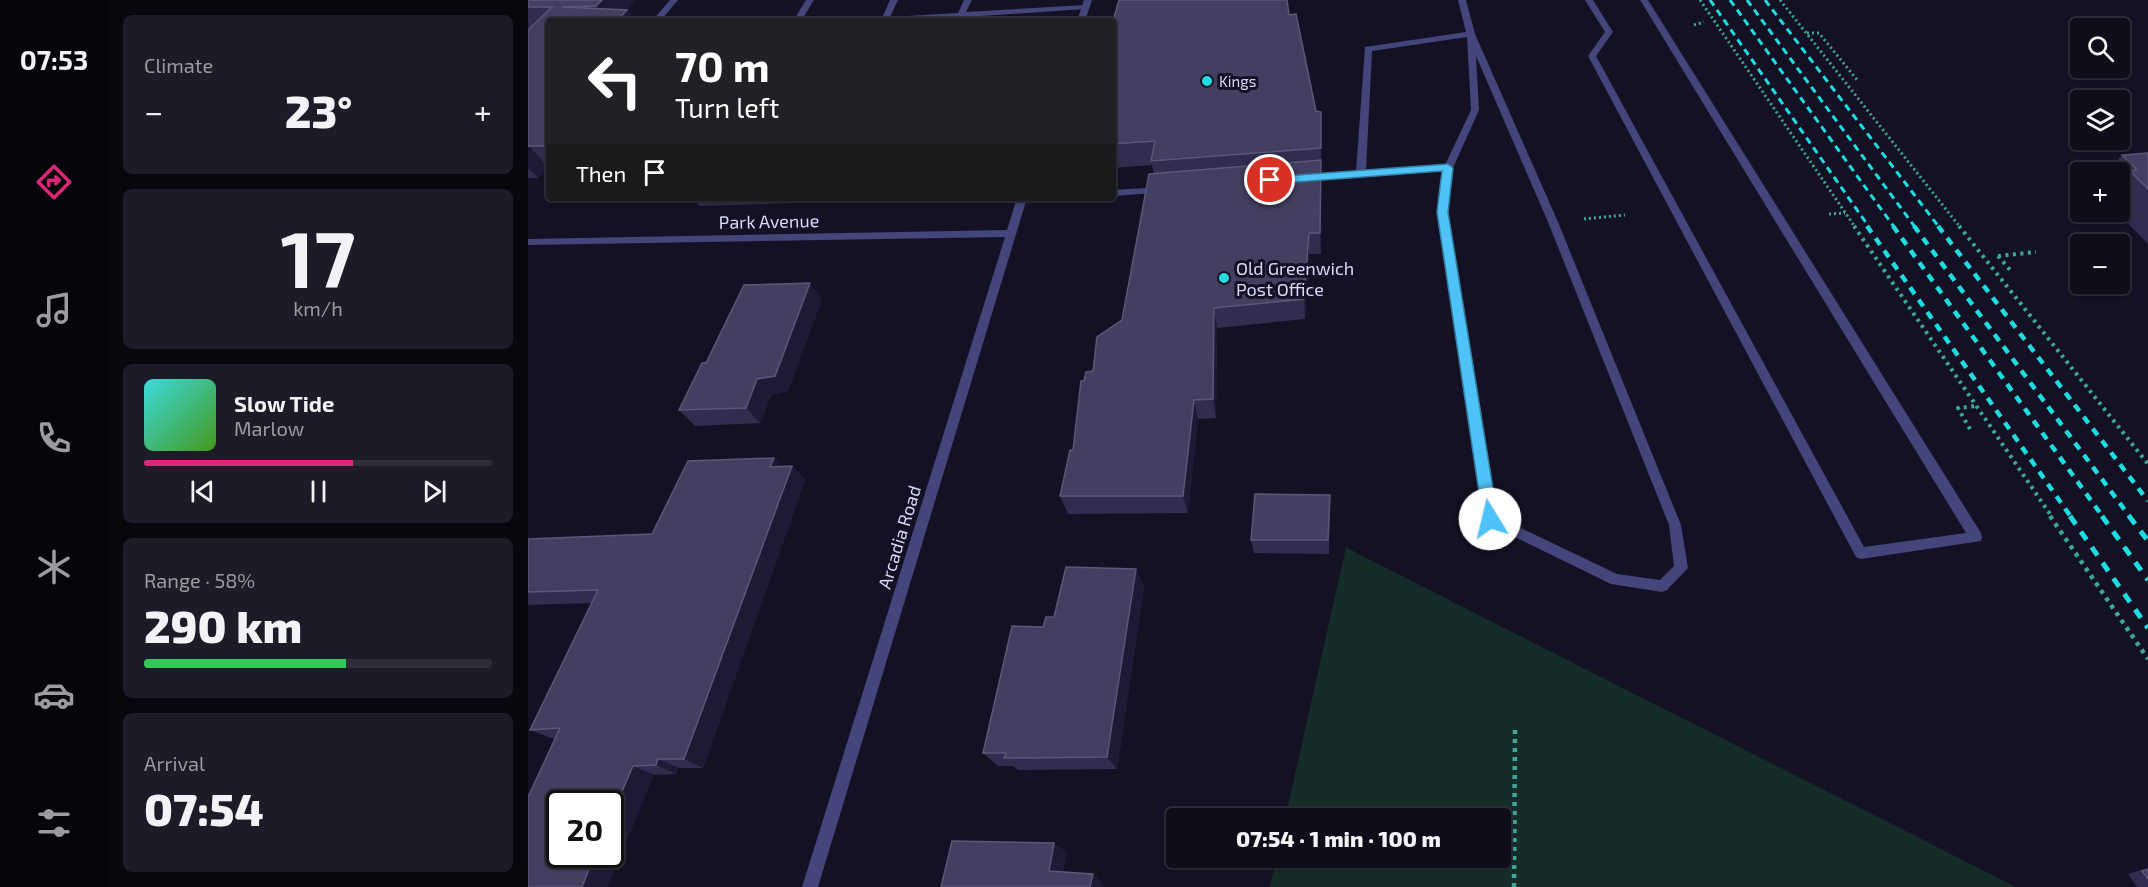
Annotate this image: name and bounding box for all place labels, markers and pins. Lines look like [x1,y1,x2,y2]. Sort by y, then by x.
place label: Kings [1219,72,1256,90]
marker: Kings [1200,74,1214,88]
pin [1244,154,1295,205]
place label: Old Greenwich Post Office [1236,257,1354,300]
marker: Old Greenwich Post Office [1217,271,1231,285]

